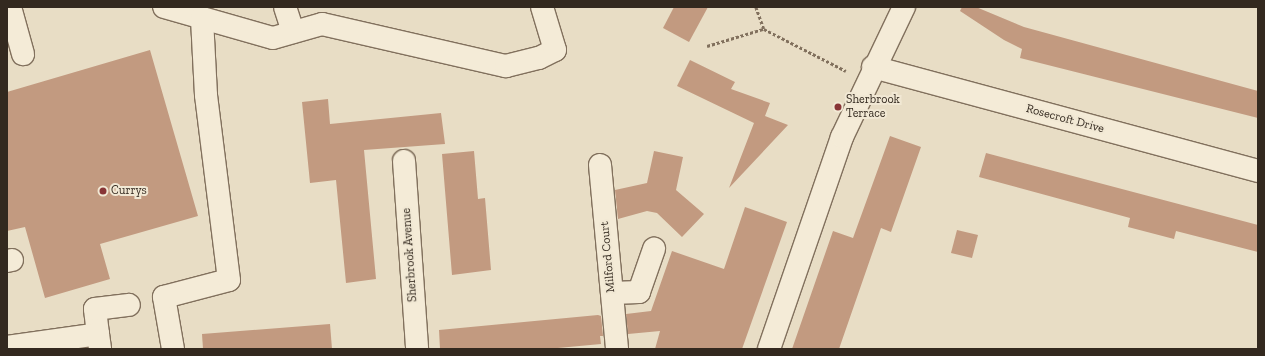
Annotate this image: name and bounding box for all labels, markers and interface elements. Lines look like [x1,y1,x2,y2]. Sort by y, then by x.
place label: Sherbrook Terrace [846,93,900,121]
marker: Sherbrook Terrace [833,102,843,112]
street label: Rosecroft Drive [1024,102,1106,136]
place label: Currys [111,184,147,198]
marker: Currys [98,186,108,196]
street label: Sherbrook Avenue [400,207,420,303]
street label: Milford Court [598,221,618,293]

